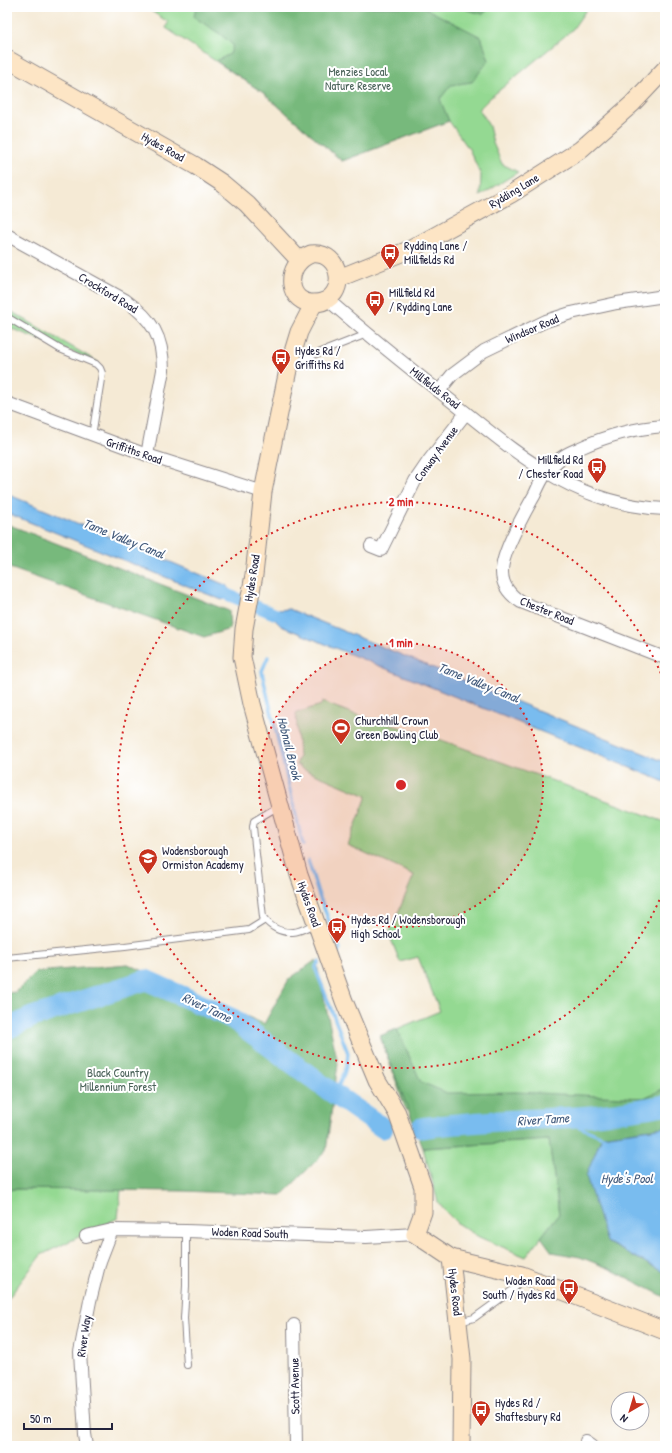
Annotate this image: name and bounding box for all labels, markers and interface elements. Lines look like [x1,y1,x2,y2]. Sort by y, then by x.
park label: Menzies Local Nature Reserve [325,63,391,94]
street label: Hydes Road [138,128,188,166]
street label: Rydding Lane [486,169,542,212]
place label: Rydding Lane / Millfields Rd [404,237,467,268]
bus stop icon: Rydding Lane / Millfields Rd [379,242,401,270]
street label: Crockford Road [75,268,141,317]
place label: Millfield Rd / Rydding Lane [389,284,453,315]
bus stop icon: Millfield Rd / Rydding Lane [364,289,386,317]
street label: Windsor Road [502,310,562,347]
place label: Hydes Rd / Griffiths Rd [295,342,344,373]
bus stop icon: Hydes Rd / Griffiths Rd [270,347,292,375]
street label: Millfields Road [407,363,464,413]
street label: Conway Avenue [410,422,462,485]
street label: Griffiths Road [104,433,165,468]
place label: Millfield Rd / Chester Road [518,451,583,482]
bus stop icon: Millfield Rd / Chester Road [586,456,608,484]
text: 2 min [389,493,414,510]
water label: Tame Valley Canal [81,513,168,563]
street label: Hydes Road [239,553,264,603]
street label: Chester Road [518,592,577,629]
text: 1 min [389,634,413,651]
water label: Tame Valley Canal [436,657,523,707]
place label: Churchhill Crown Green Bowling Club [355,712,439,743]
water label: Hobnail Brook [273,715,307,783]
sports icon: Churchhill Crown Green Bowling Club [330,717,352,745]
centre of rings [394,778,408,792]
place label: Wodensborough Ormiston Academy [162,842,244,873]
school or university icon: Wodensborough Ormiston Academy [137,847,159,875]
street label: Hydes Road [293,879,326,929]
place label: Hydes Rd / Wodensborough High School [351,911,465,942]
bus stop icon: Hydes Rd / Wodensborough High School [326,916,348,944]
water label: River Tame [179,988,235,1027]
park label: Black Country Millennium Forest [80,1064,157,1095]
water label: River Tame [516,1108,571,1130]
water label: Hyde's Pool [601,1169,654,1187]
street label: Woden Road South [211,1223,289,1242]
street label: Hydes Road [444,1267,467,1317]
place label: Woden Road South / Hydes Rd [482,1272,555,1303]
bus stop icon: Woden Road South / Hydes Rd [558,1277,580,1305]
street label: River Way [72,1314,95,1358]
street label: Scott Avenue [286,1357,303,1414]
north arrow [610,1391,650,1431]
place label: Hydes Rd / Shaftesbury Rd [495,1394,561,1425]
bus stop icon: Hydes Rd / Shaftesbury Rd [470,1399,492,1427]
scale bar [24,1405,112,1431]
text: 50 m [30,1410,51,1427]
text: N [617,1411,630,1426]

